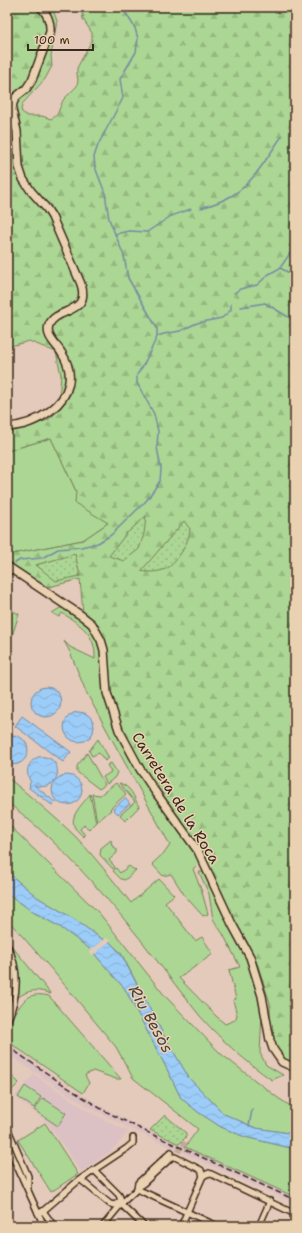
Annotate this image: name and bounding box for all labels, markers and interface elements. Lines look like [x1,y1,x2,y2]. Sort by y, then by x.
scale bar [28,26,93,52]
text: 100 m [34,32,70,48]
street label: Carretera de la Roca [127,728,225,868]
water label: Riu Besòs [124,981,178,1057]

